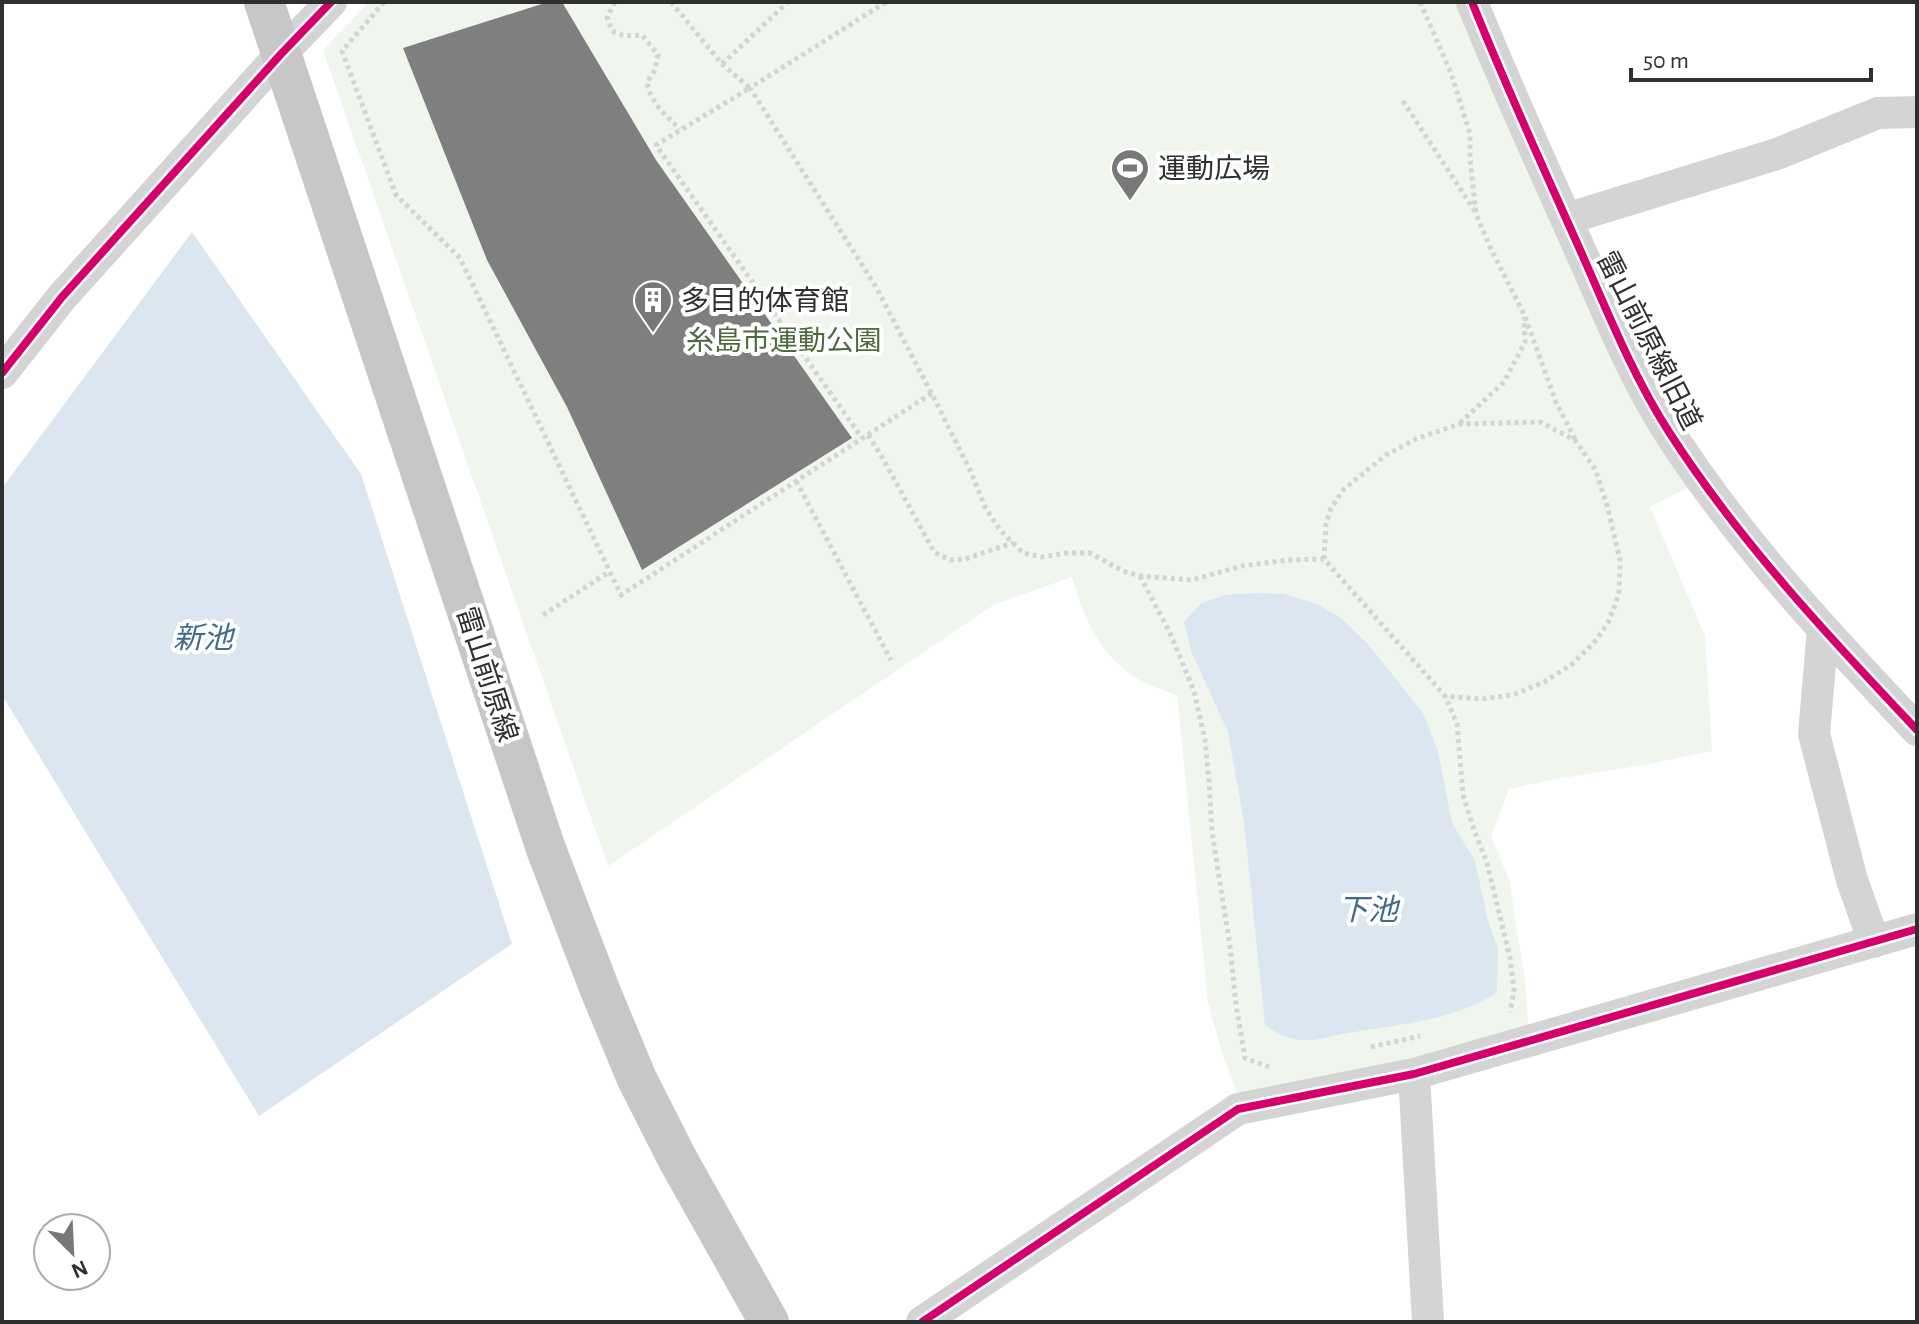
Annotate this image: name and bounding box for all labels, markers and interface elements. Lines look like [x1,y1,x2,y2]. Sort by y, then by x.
scale bar [1631,32,1871,82]
text: 50 m [1643,49,1689,73]
sports icon: 運動広場 [1109,147,1151,202]
place label: 運動広場 [1158,154,1270,184]
street label: 雷山前原線旧道 [1591,246,1707,435]
building icon: 多目的体育館 [632,279,674,334]
place label: 多目的体育館 [681,286,849,316]
park label: 糸島市運動公園 [686,326,882,356]
street label: 雷山前原線 [451,603,523,746]
water label: 新池 [173,622,236,654]
water label: 下池 [1338,894,1401,926]
north arrow [32,1212,112,1292]
text: N [68,1256,91,1283]

